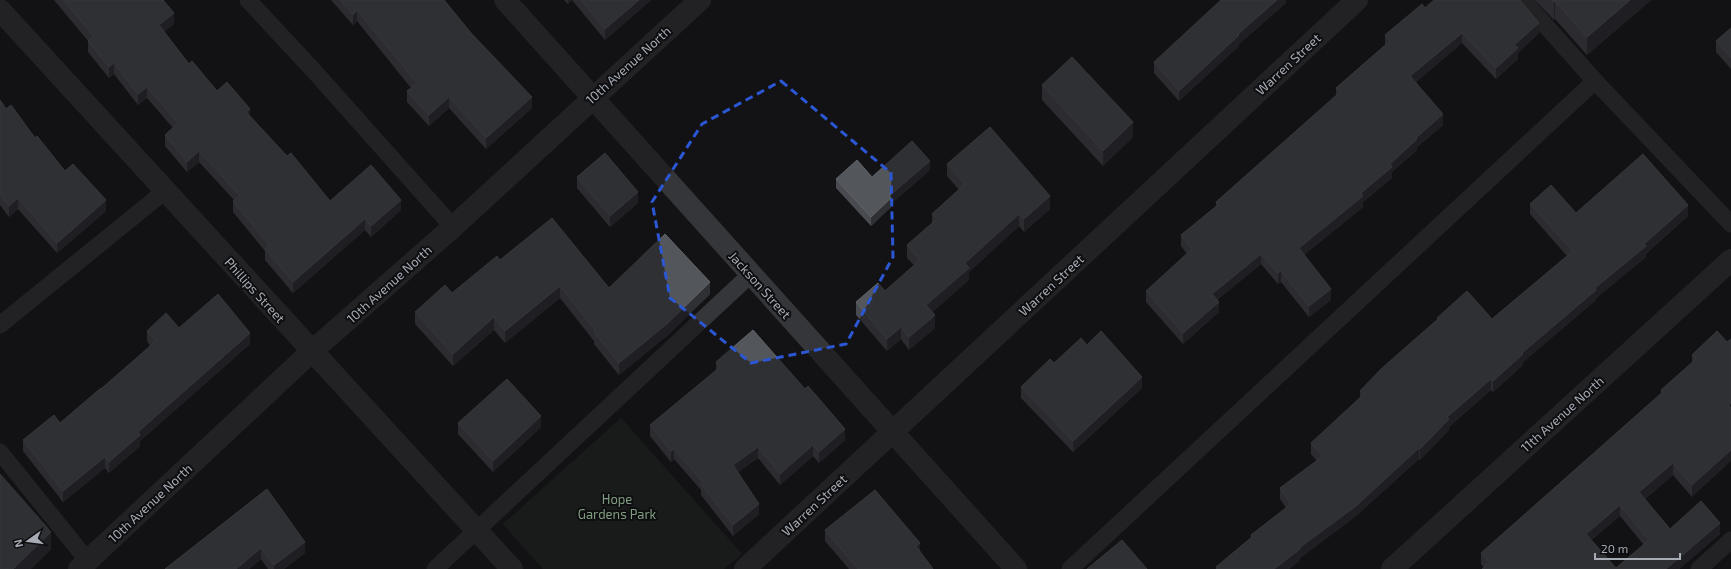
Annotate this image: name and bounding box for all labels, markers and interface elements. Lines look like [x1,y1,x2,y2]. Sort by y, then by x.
street label: 10th Avenue North [582,23,674,107]
street label: Warren Street [1252,30,1324,98]
street label: 10th Avenue North [343,242,435,326]
street label: Jackson Street [726,248,794,322]
street label: Warren Street [1015,251,1087,319]
street label: Phillips Street [221,254,289,326]
street label: 11th Avenue North [1517,373,1607,455]
street label: 10th Avenue North [105,460,195,546]
street label: Warren Street [778,471,850,539]
park label: Hope Gardens Park [578,491,657,522]
north arrow [8,521,48,561]
scale bar [1595,535,1680,561]
text: N [11,538,25,549]
text: 20 m [1601,541,1628,555]

